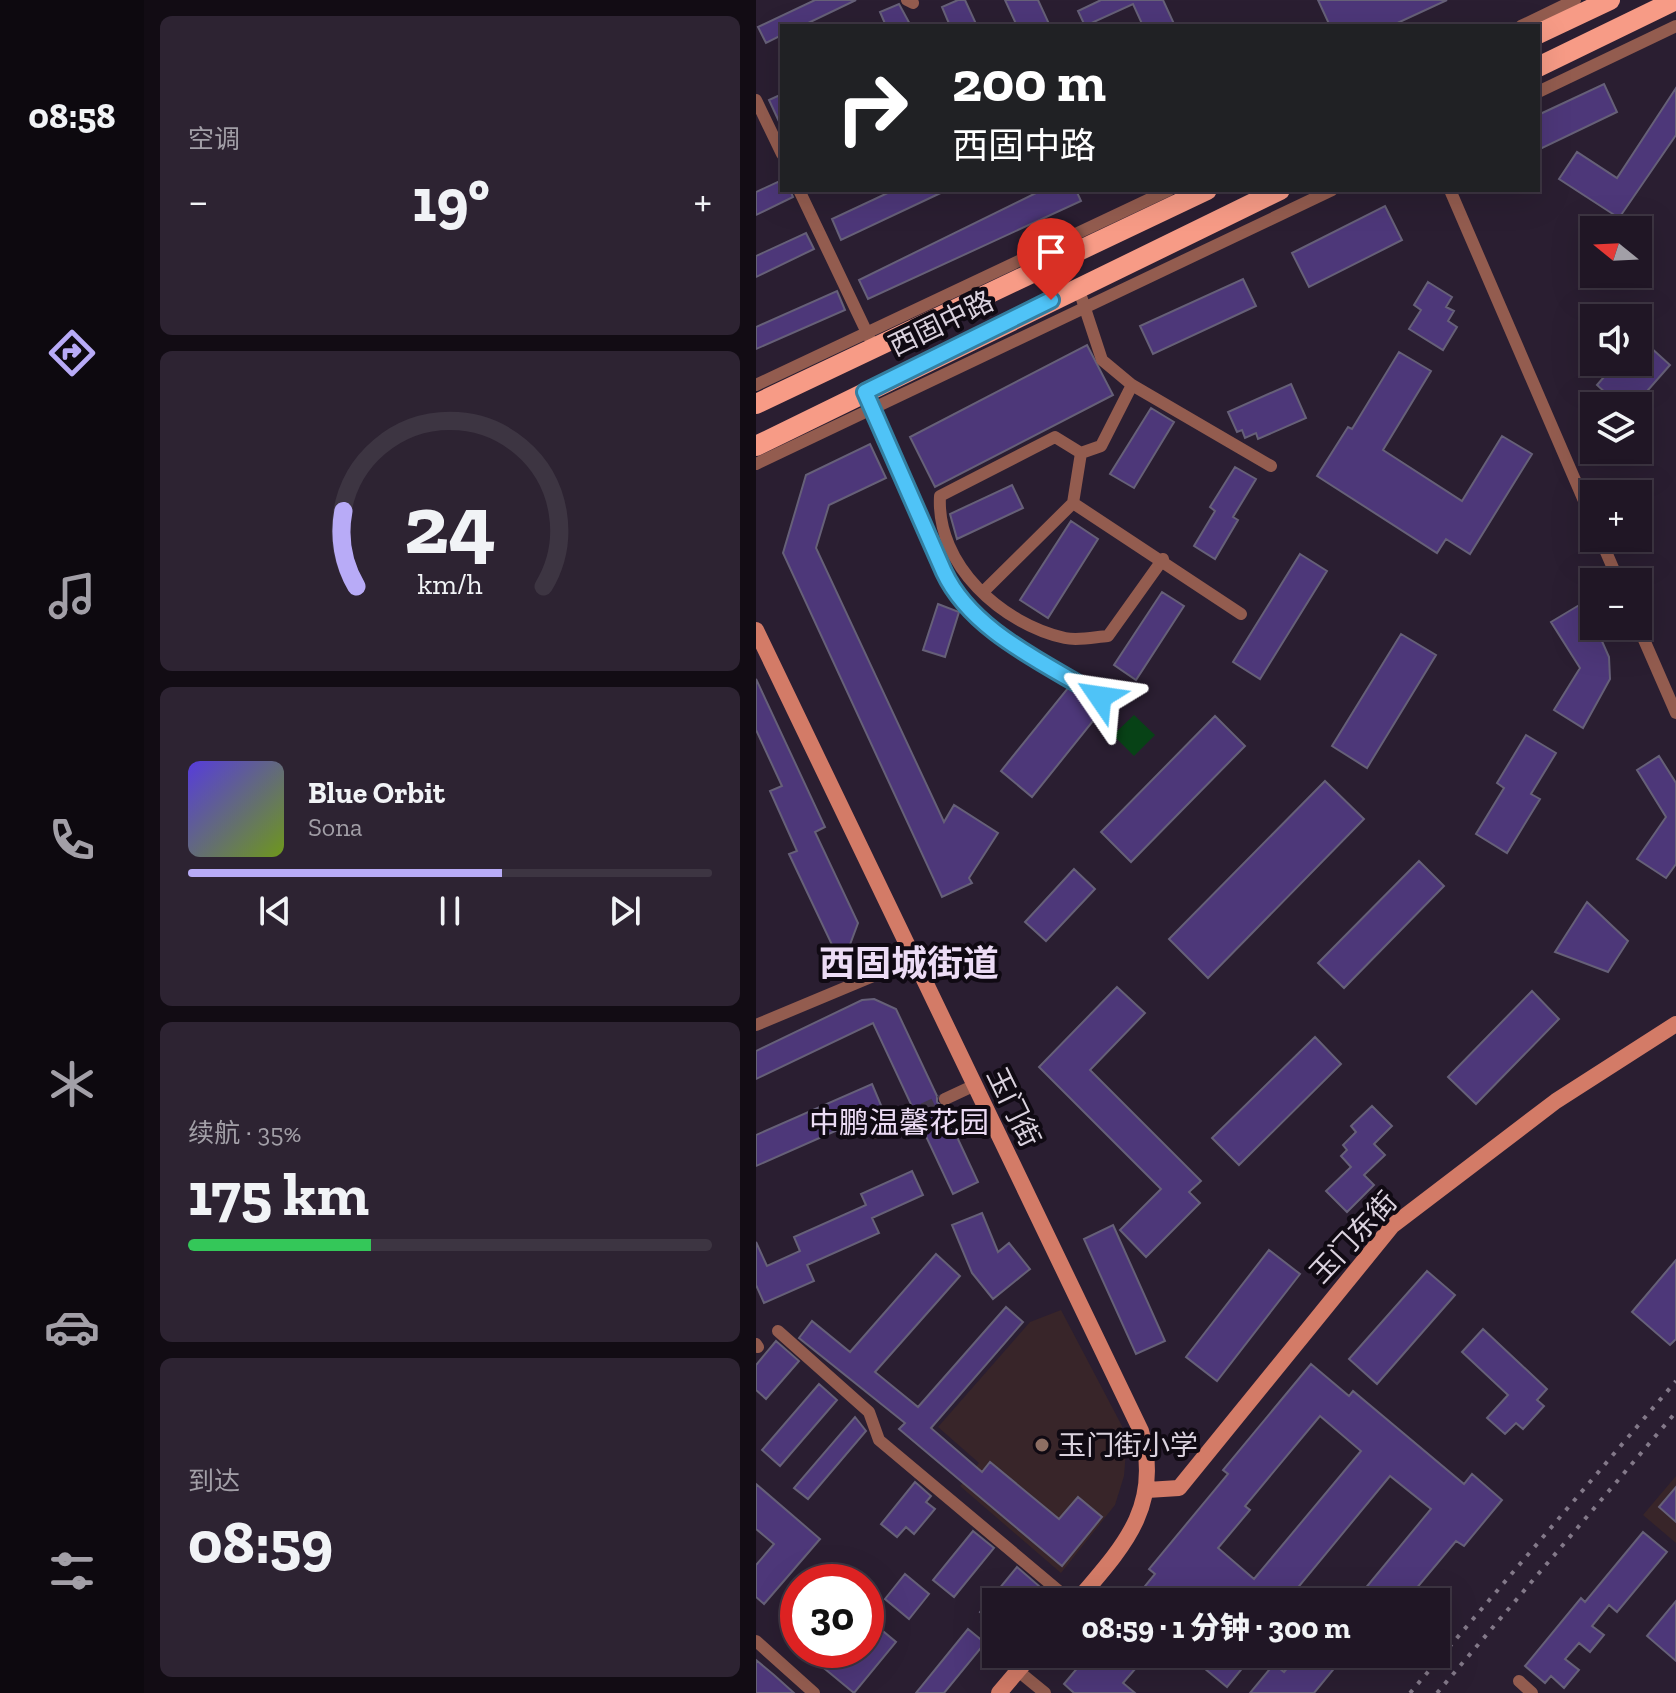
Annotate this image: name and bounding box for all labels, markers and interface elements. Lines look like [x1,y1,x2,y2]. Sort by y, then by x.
text: 200 m [952,48,1106,115]
icon: right [820,56,924,160]
text: 08:58 [28,94,116,137]
text: 空调 [188,123,240,155]
text: 西固中路 [952,124,1096,167]
text: 19° [412,164,490,236]
text: − [188,174,209,227]
text: + [693,174,712,227]
north arrow [1580,216,1652,288]
map controls [1580,216,1652,640]
pin [1017,218,1085,300]
icon: arrive [1029,230,1073,274]
street label: 西固中路 [884,284,999,363]
button: sound [1580,304,1652,376]
icon: directions [44,325,100,381]
button: layers [1580,392,1652,464]
text: 24 [404,474,496,574]
button: + [1580,480,1652,552]
text: km/h [417,567,483,601]
icon: music [44,568,100,624]
button: − [1580,568,1652,640]
position arrow [1058,655,1142,739]
text: Blue Orbit [308,775,445,811]
text: Sona [308,811,363,843]
icon: phone [44,812,100,868]
icon: previous [253,889,297,933]
icon: pause [428,889,472,933]
icon: next [603,889,647,933]
district label: 西固城街道 [819,942,999,985]
icon: climate [44,1056,100,1112]
street label: 玉门街 [980,1062,1047,1152]
district label: 中鹏温馨花园 [809,1105,989,1141]
text: 续航 · 35% [188,1117,301,1149]
text: 175 km [188,1158,369,1230]
street label: 玉门东街 [1303,1185,1404,1290]
icon: car [44,1299,100,1355]
place label: 玉门街小学 [1058,1429,1198,1462]
marker: 玉门街小学 [1033,1436,1051,1454]
text: 到达 [188,1465,240,1497]
text: 08:59 [188,1506,333,1578]
icon: filters [44,1543,100,1599]
speed limit sign: 30 [780,1564,884,1668]
text: 08:59 · 1 分钟 · 300 m [1081,1610,1351,1646]

